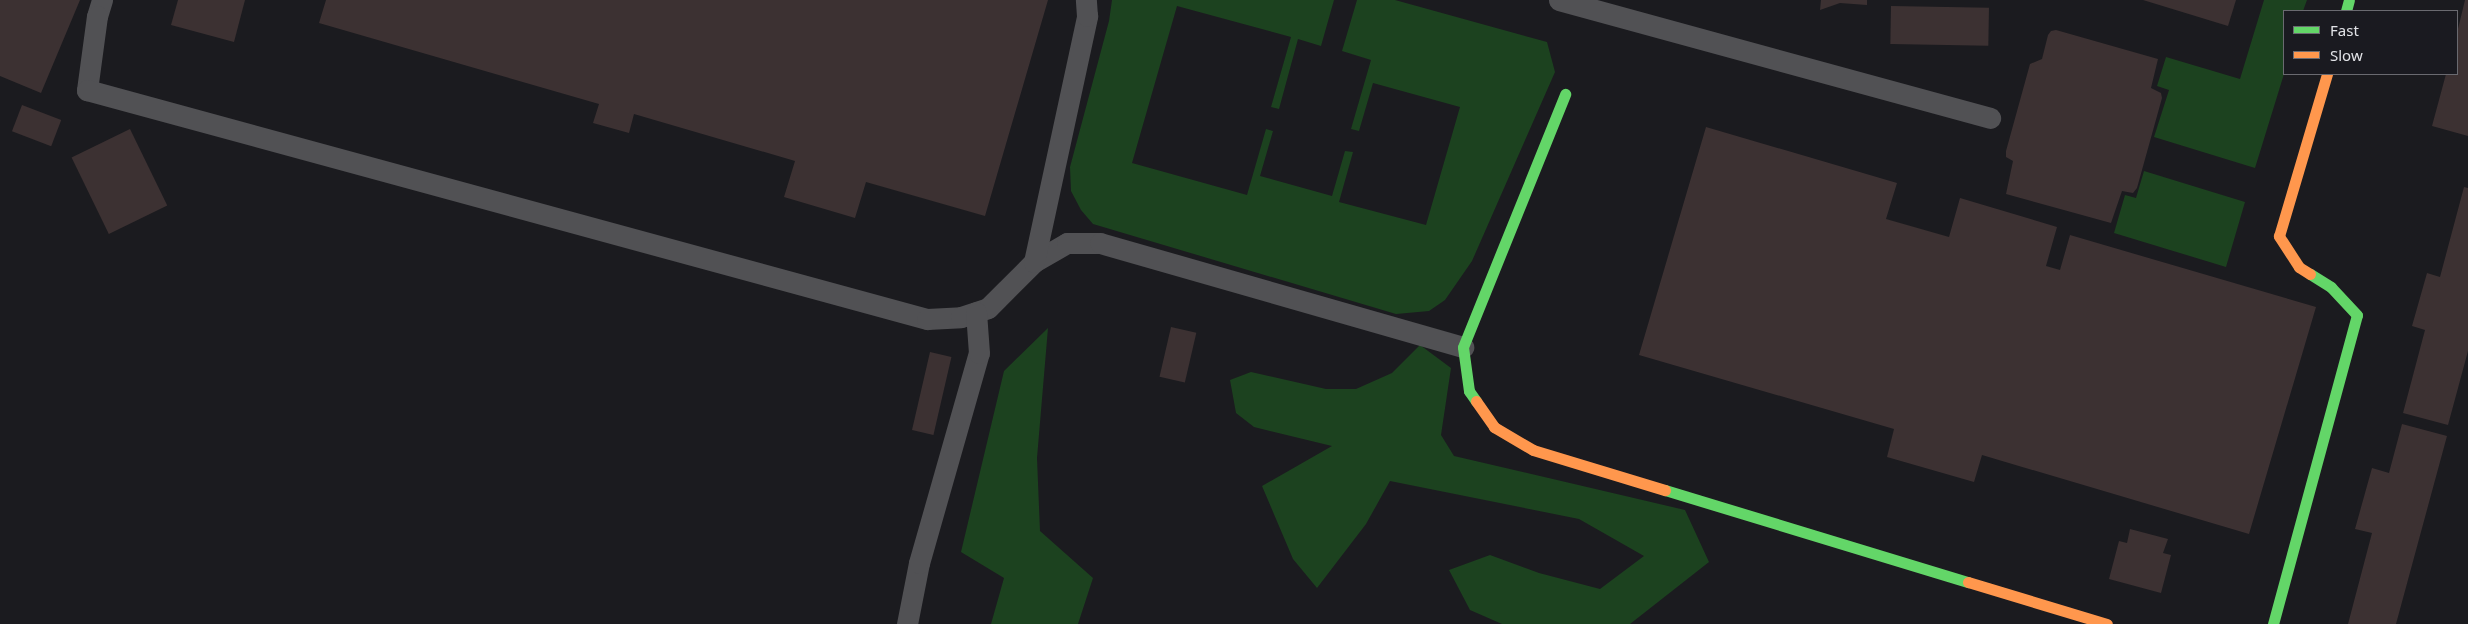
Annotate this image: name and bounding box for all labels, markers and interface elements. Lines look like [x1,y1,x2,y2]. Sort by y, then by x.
legend [2283,10,2458,75]
text: Fast [2330,20,2359,40]
text: Slow [2330,45,2363,65]

